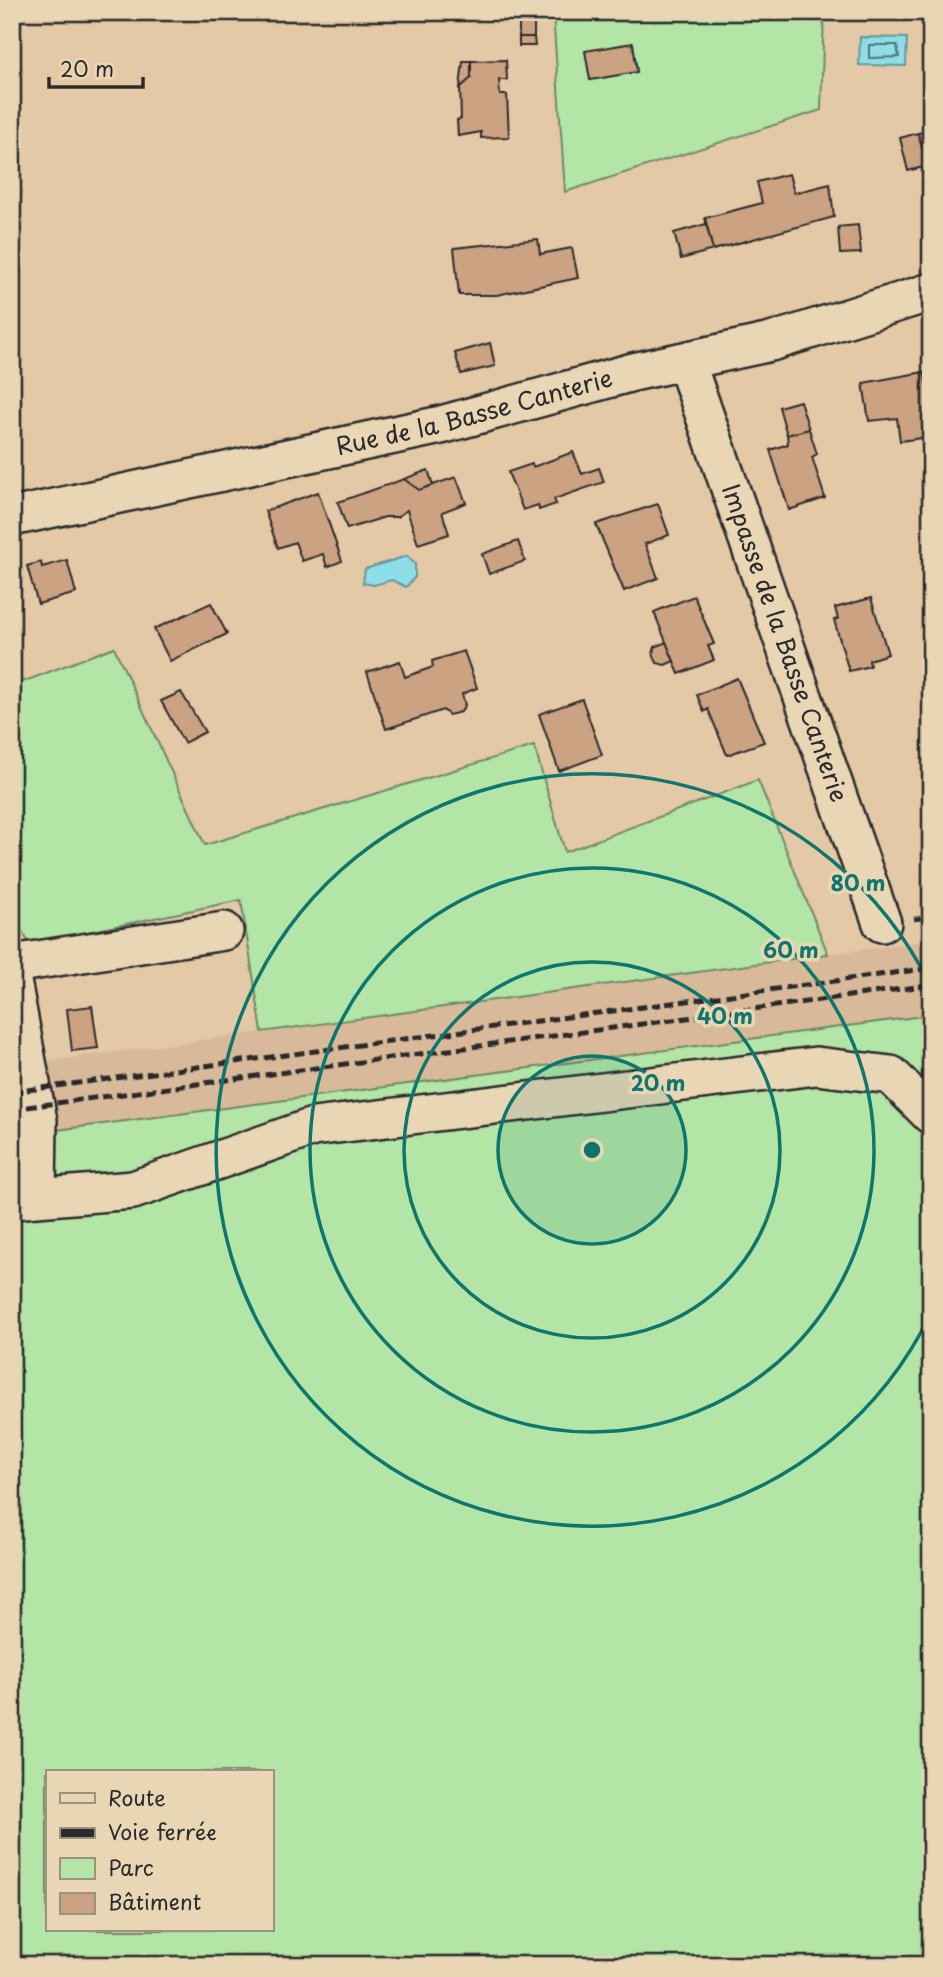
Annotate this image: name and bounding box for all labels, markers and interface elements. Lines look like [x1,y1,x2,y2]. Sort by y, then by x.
scale bar [49,46,144,90]
text: 20 m [60,52,114,84]
street label: Rue de la Basse Canterie [332,359,616,463]
street label: Impasse de la Basse Canterie [714,479,858,807]
text: 80 m [831,866,885,898]
text: 60 m [763,933,819,965]
text: 40 m [697,999,753,1031]
text: 20 m [631,1066,685,1098]
centre of rings [580,1138,604,1162]
legend [46,1770,273,1932]
text: Route [108,1781,166,1813]
text: Voie ferrée [108,1815,217,1847]
text: Parc [108,1851,154,1883]
text: Bâtiment [108,1885,201,1917]

